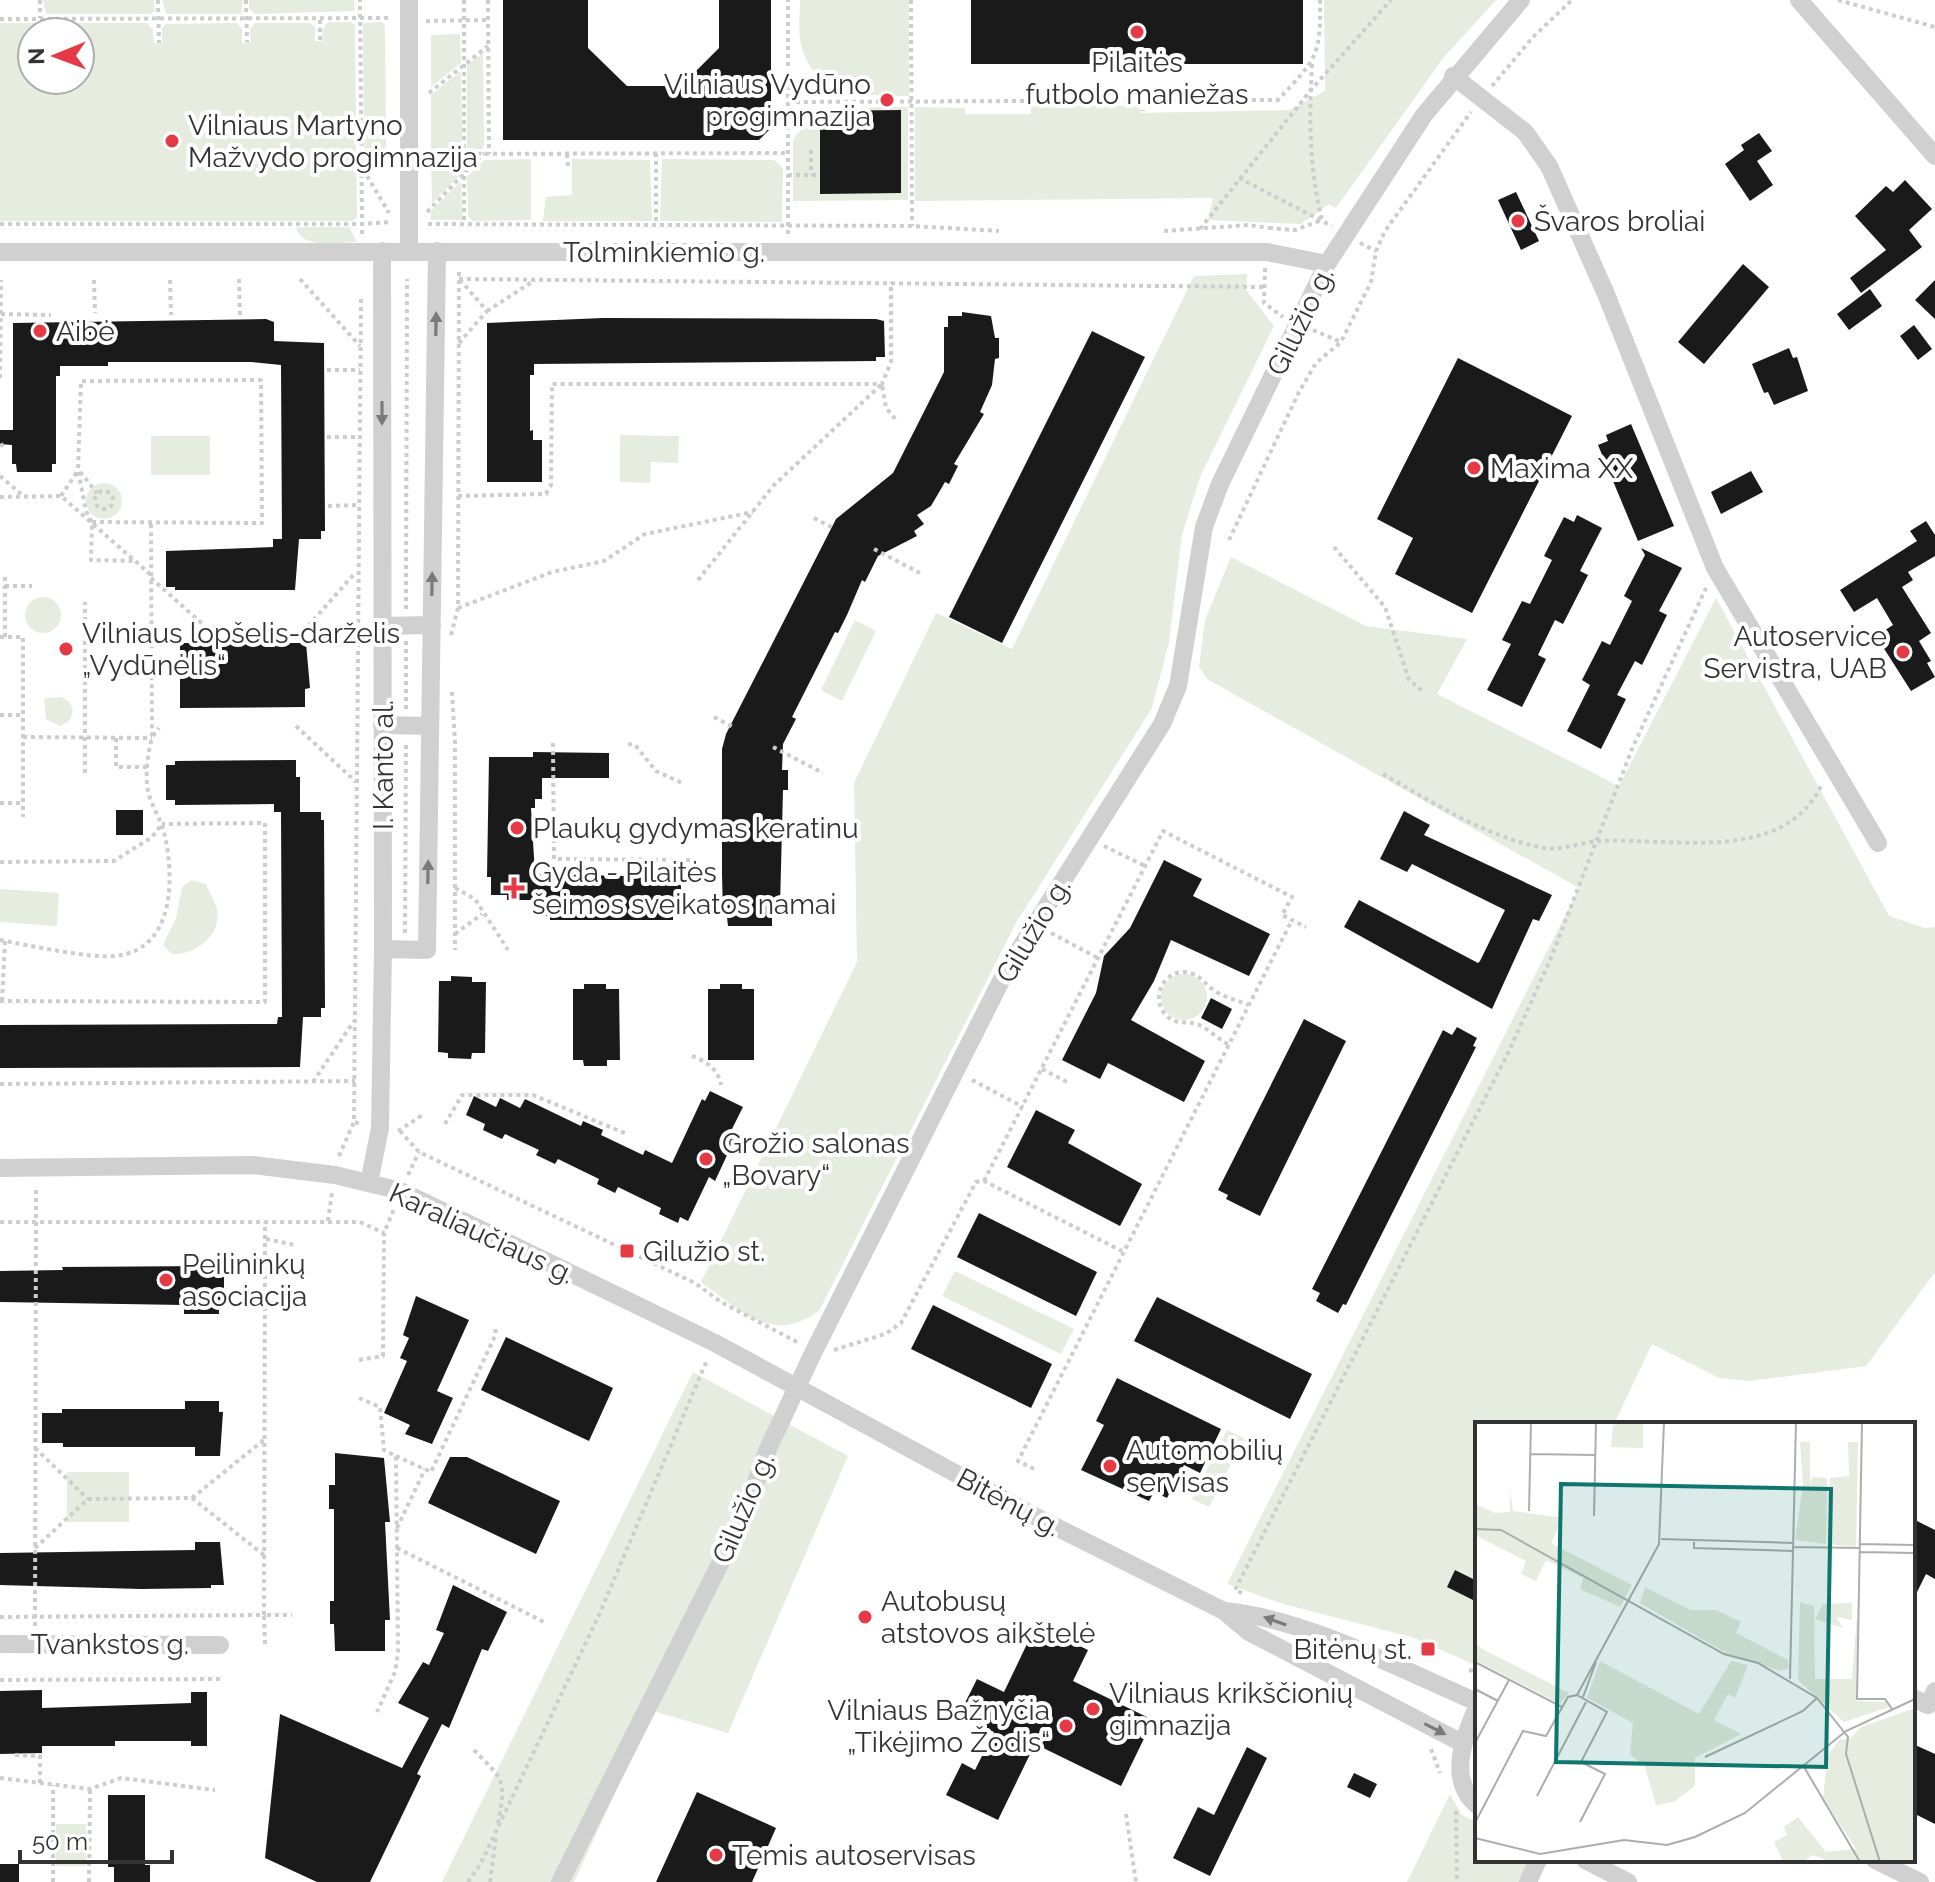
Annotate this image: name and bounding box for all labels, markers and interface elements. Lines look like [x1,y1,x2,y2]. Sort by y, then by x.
north arrow [16,16,96,96]
marker: Pilaitės futbolo maniežas [1128,23,1146,41]
place label: Pilaitės futbolo maniežas [1026,46,1248,111]
text: N [23,48,49,65]
place label: Vilniaus Vydūno progimnazija [664,68,871,133]
marker: Vilniaus Vydūno progimnazija [878,91,896,109]
place label: Vilniaus Martyno Mažvydo progimnazija [188,109,478,174]
marker: Vilniaus Martyno Mažvydo progimnazija [163,132,181,150]
place label: Švaros broliai [1534,204,1705,238]
marker: Švaros broliai [1509,212,1527,230]
street label: Tolminkiemio g. [563,236,765,269]
street label: Gilužio g. [1260,262,1341,381]
one-way arrow [430,311,442,336]
place label: Aibė [56,315,115,348]
marker: Aibė [31,322,49,340]
one-way arrow [376,401,388,426]
place label: Maxima XX [1490,452,1633,485]
marker: Maxima XX [1465,459,1483,477]
one-way arrow [426,571,439,596]
place label: Vilniaus lopšelis-darželis „Vydūnėlis“ [82,617,400,682]
place label: Autoservice Servistra, UAB [1703,620,1887,685]
marker: Vilniaus lopšelis-darželis „Vydūnėlis“ [57,640,75,658]
marker: Autoservice Servistra, UAB [1894,643,1912,661]
street label: I. Kanto al. [367,700,400,830]
place label: Plaukų gydymas keratinu [533,812,859,845]
marker: Plaukų gydymas keratinu [508,819,526,837]
place label: Gyda - Pilaitės šeimos sveikatos namai [532,856,836,921]
one-way arrow [422,859,435,884]
street label: Gilužio g. [989,872,1078,989]
marker: Gyda - Pilaitės šeimos sveikatos namai [503,877,525,899]
place label: Grožio salonas „Bovary“ [722,1127,910,1192]
marker: Grožio salonas „Bovary“ [697,1150,715,1168]
street label: Karaliaučiaus g. [384,1176,580,1291]
place label: Gilužio st. [643,1235,765,1268]
marker: Gilužio st. [618,1242,636,1260]
place label: Peilininkų asociacija [182,1248,307,1313]
marker: Peilininkų asociacija [157,1271,175,1289]
inset map [1475,1422,1915,1862]
place label: Automobilių servisas [1126,1434,1283,1499]
street label: Gilužio g. [705,1448,781,1568]
marker: Automobilių servisas [1101,1457,1119,1475]
street label: Bitėnų g. [951,1461,1066,1544]
place label: Autobusų atstovos aikštelė [881,1585,1095,1650]
marker: Autobusų atstovos aikštelė [856,1608,874,1626]
one-way arrow [1263,1614,1287,1627]
street label: Tvankstos g. [31,1628,189,1661]
place label: Bitėnų st. [1293,1633,1412,1666]
marker: Bitėnų st. [1419,1640,1437,1658]
place label: Vilniaus krikščionių gimnazija [1109,1677,1353,1742]
place label: Vilniaus Bažnyčia „Tikėjimo Žodis“ [827,1694,1050,1759]
marker: Vilniaus krikščionių gimnazija [1084,1700,1102,1718]
marker: Vilniaus Bažnyčia „Tikėjimo Žodis“ [1057,1717,1075,1735]
one-way arrow [1423,1722,1446,1736]
scale bar [20,1814,172,1864]
text: 50 m [32,1827,88,1856]
place label: Temis autoservisas [732,1839,976,1872]
marker: Temis autoservisas [707,1846,725,1864]

